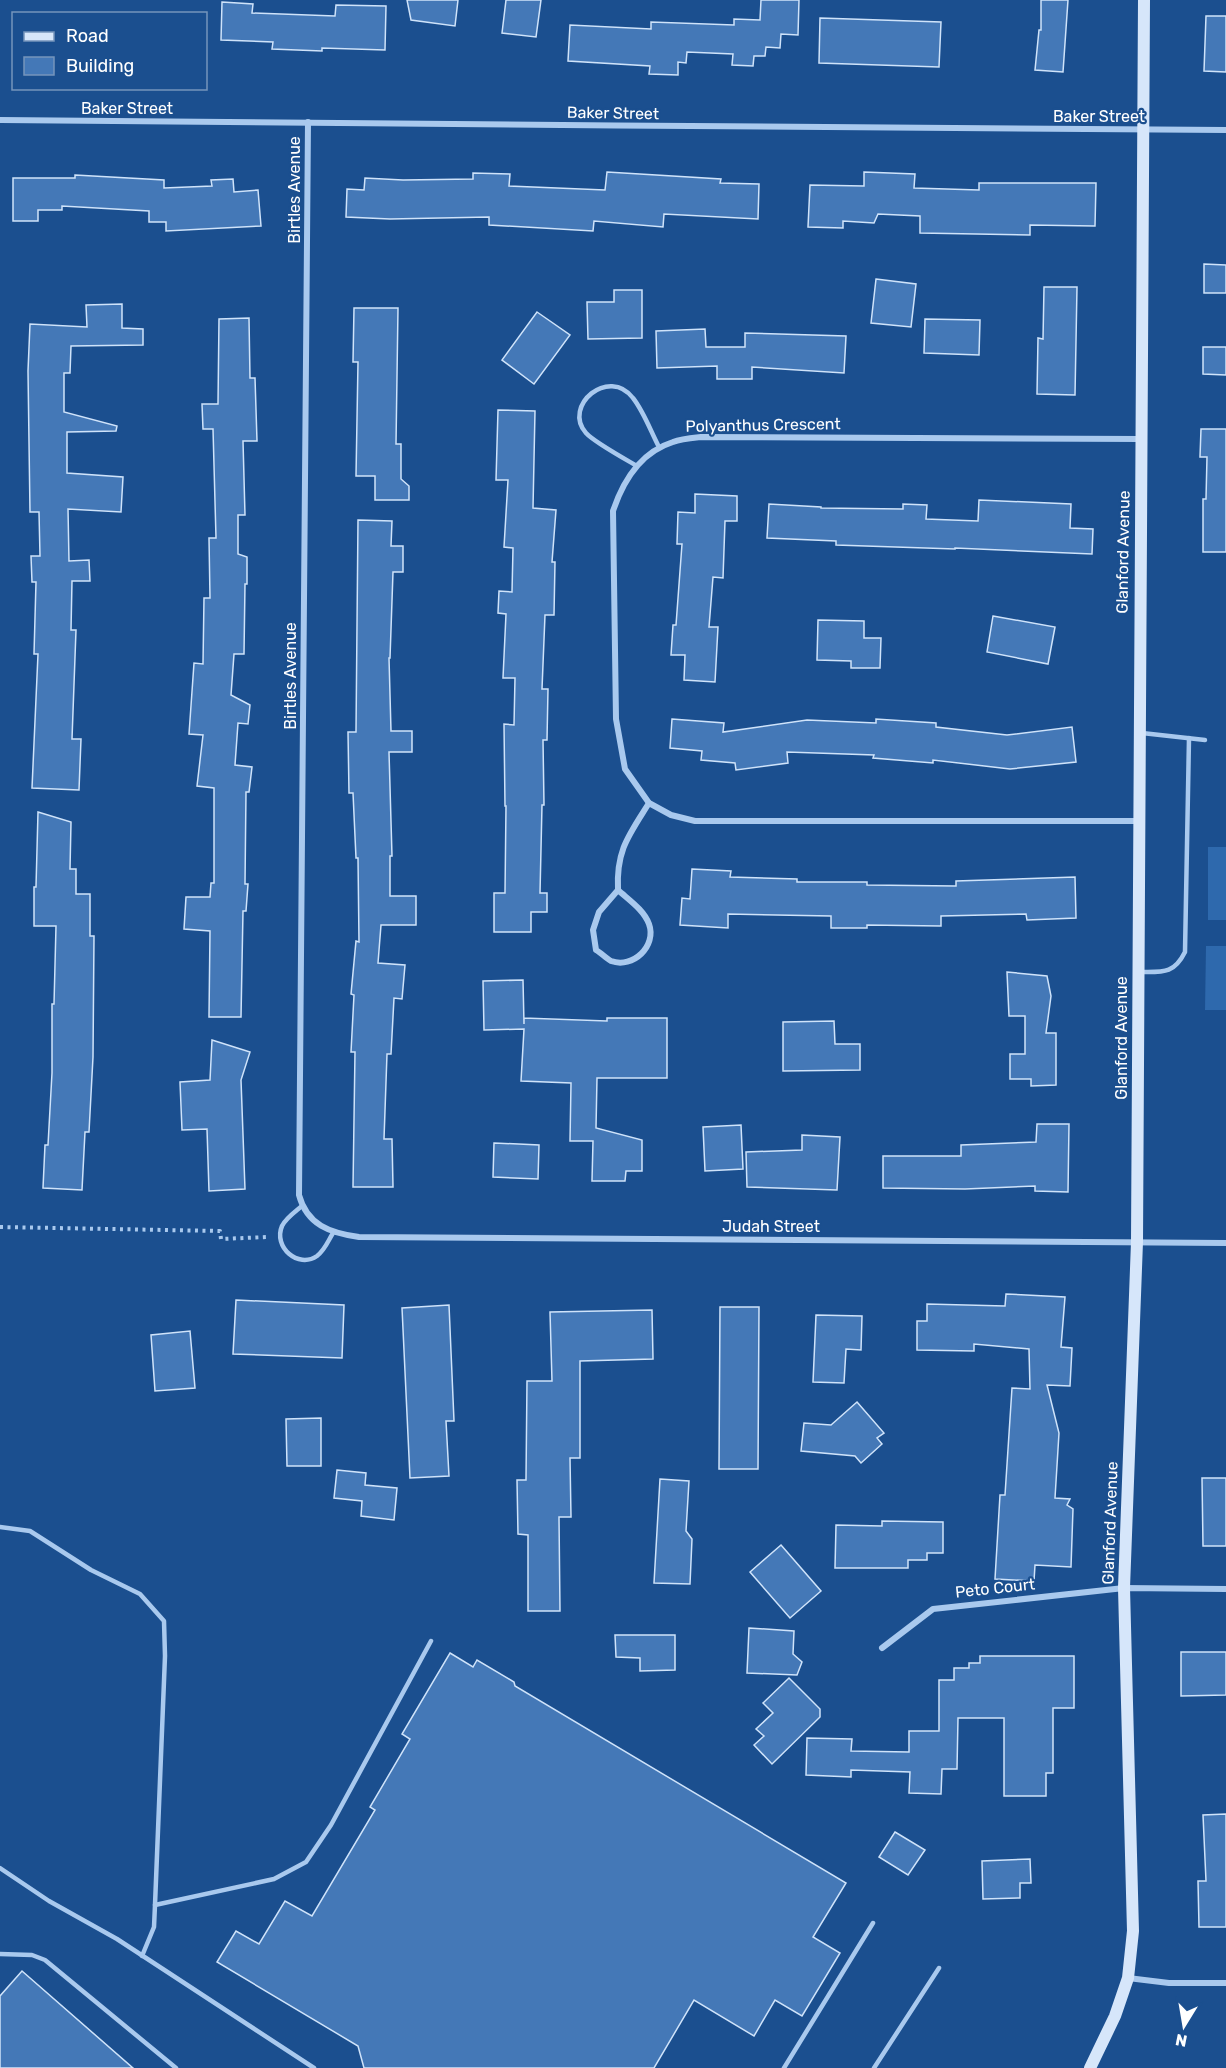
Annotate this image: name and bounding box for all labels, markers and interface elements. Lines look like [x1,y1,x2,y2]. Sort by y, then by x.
legend [12,12,207,90]
text: Road [66,25,109,47]
text: Building [66,55,134,77]
street label: Baker Street [81,99,173,118]
street label: Baker Street [567,103,659,123]
street label: Baker Street [1053,107,1145,126]
street label: Birtles Avenue [285,136,304,244]
street label: Polyanthus Crescent [685,414,841,436]
street label: Glanford Avenue [1112,490,1134,614]
street label: Birtles Avenue [281,622,300,730]
street label: Glanford Avenue [1112,976,1131,1100]
street label: Judah Street [722,1217,820,1236]
street label: Glanford Avenue [1098,1461,1122,1585]
street label: Peto Court [954,1574,1036,1602]
north arrow [1154,1996,1214,2056]
text: N [1174,2030,1189,2051]

